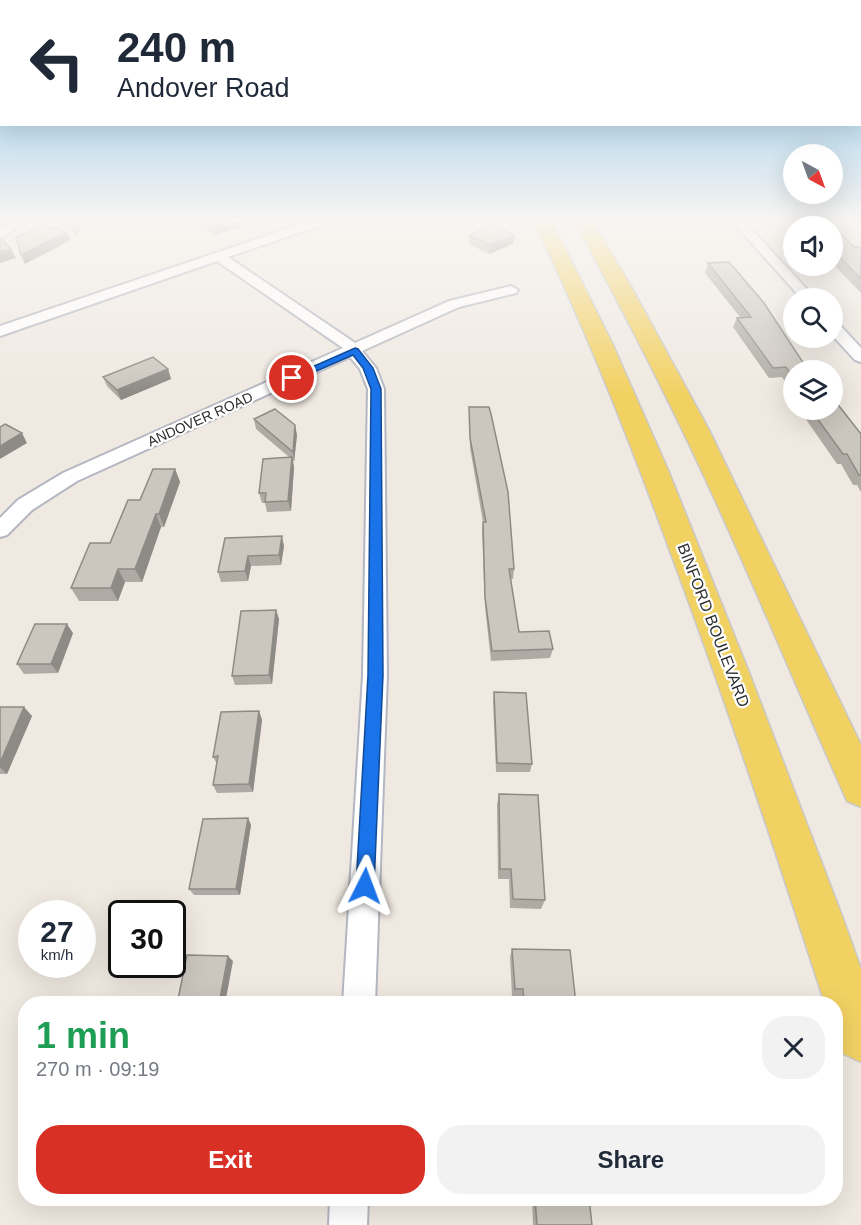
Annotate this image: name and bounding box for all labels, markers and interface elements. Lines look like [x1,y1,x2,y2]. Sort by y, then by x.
icon: left [18,24,96,102]
text: 240 m [117,24,236,71]
text: Andover Road [117,73,290,103]
north arrow [783,144,843,204]
map controls [783,144,843,420]
button: sound [783,216,843,276]
button: search [783,288,843,348]
pin [266,352,317,403]
button: layers [783,360,843,420]
icon: arrive [275,361,308,394]
street label: ANDOVER ROAD [145,389,255,449]
street label: BINFORD BOULEVARD [674,541,753,709]
position arrow [333,854,397,918]
speed limit sign: 30 [108,900,186,978]
text: 27 [40,915,74,948]
text: km/h [41,946,73,963]
text: 1 min [36,1015,130,1056]
button: close [762,1016,825,1079]
text: 270 m · 09:19 [36,1058,159,1080]
button: Exit [36,1125,425,1194]
button: Share [437,1125,825,1194]

